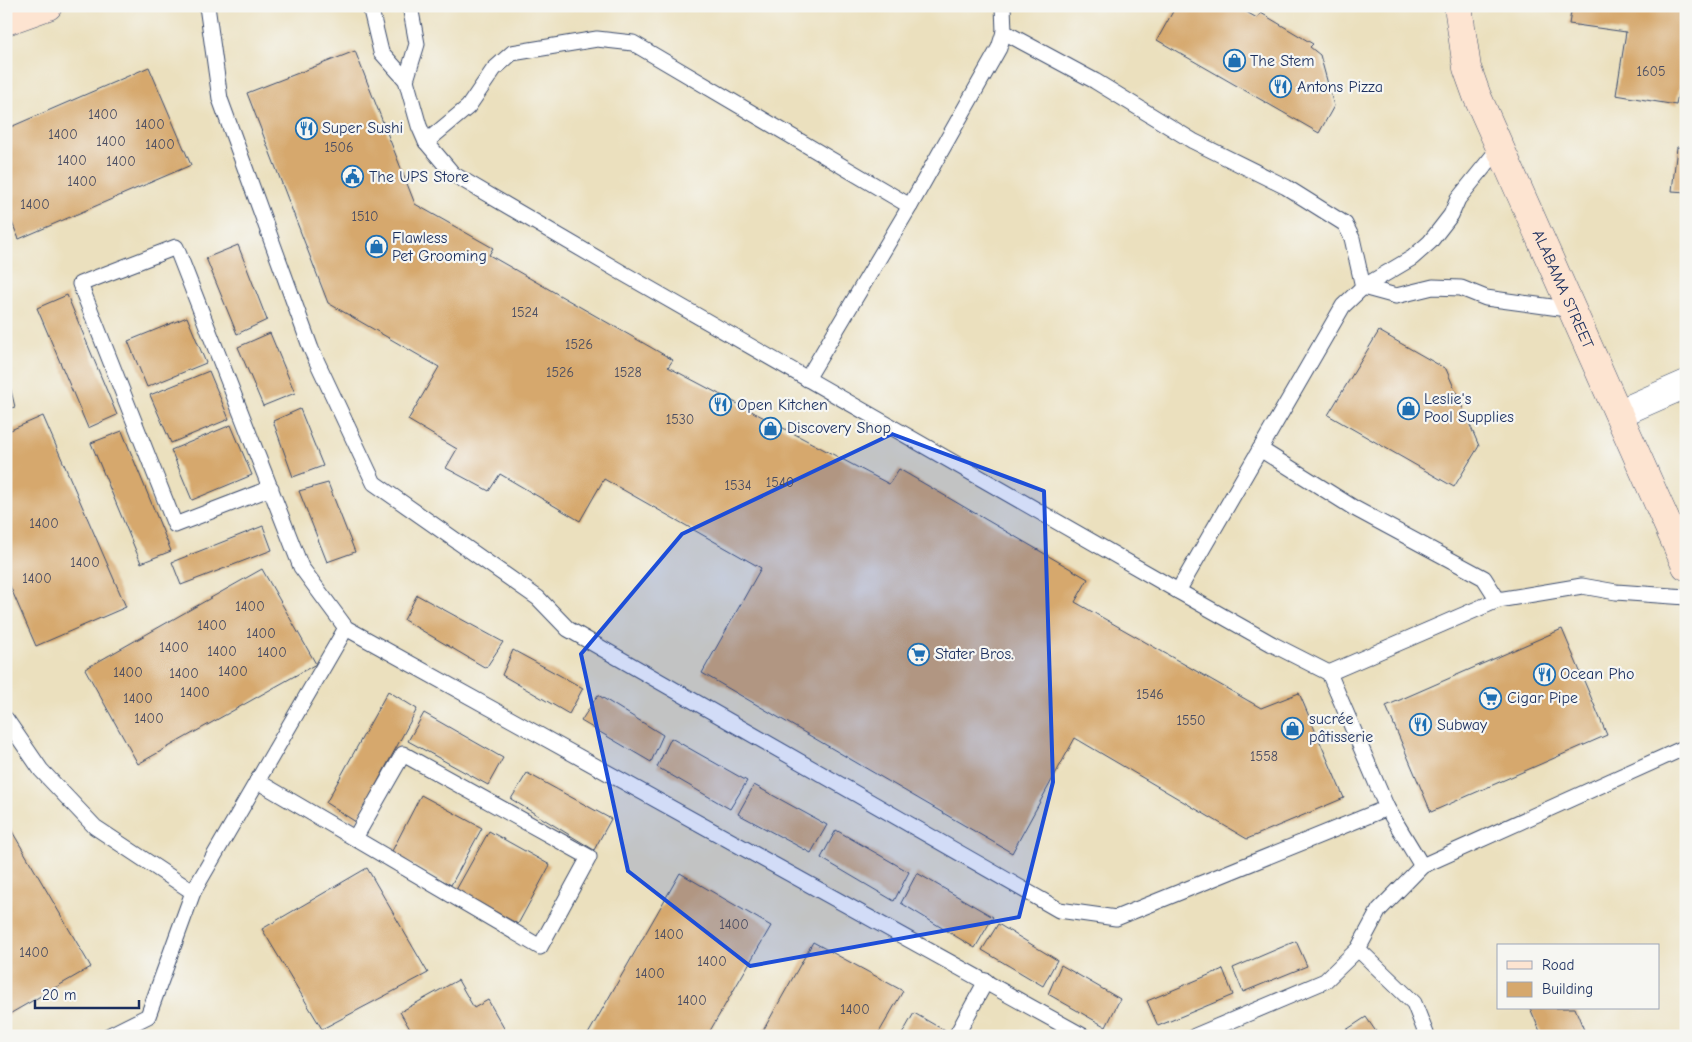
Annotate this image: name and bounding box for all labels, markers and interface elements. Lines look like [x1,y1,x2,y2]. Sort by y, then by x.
shop icon: The Stem [1222,49,1246,73]
place label: The Stem [1250,52,1314,70]
house number: 1605 [1636,63,1666,80]
restaurant icon: Antons Pizza [1269,75,1293,99]
place label: Antons Pizza [1297,78,1383,96]
house number: 1400 [88,106,118,123]
house number: 1400 [135,116,165,133]
restaurant icon: Super Sushi [294,116,318,140]
place label: Super Sushi [322,119,403,137]
house number: 1400 [48,126,78,143]
house number: 1400 [96,133,126,150]
house number: 1400 [145,136,175,153]
house number: 1506 [324,139,354,156]
house number: 1400 [57,152,87,169]
house number: 1400 [106,153,136,170]
public building icon: The UPS Store [341,165,365,189]
place label: The UPS Store [369,168,469,186]
house number: 1400 [67,173,97,190]
house number: 1400 [20,196,50,213]
house number: 1510 [351,208,379,225]
street label: ALABAMA STREET [1529,227,1598,352]
place label: Flawless Pet Grooming [392,229,487,265]
shop icon: Flawless Pet Grooming [364,235,388,259]
house number: 1524 [511,304,539,321]
house number: 1526 [565,336,593,353]
house number: 1526 [546,364,574,381]
house number: 1528 [614,364,642,381]
place label: Leslie's Pool Supplies [1424,390,1514,426]
restaurant icon: Open Kitchen [709,393,733,417]
place label: Open Kitchen [737,396,828,414]
shop icon: Leslie's Pool Supplies [1396,396,1420,420]
house number: 1530 [666,411,694,428]
shop icon: Discovery Shop [759,416,783,440]
place label: Discovery Shop [787,419,891,437]
house number: 1540 [766,474,794,491]
house number: 1534 [725,477,752,494]
house number: 1400 [29,515,59,532]
house number: 1400 [70,554,100,571]
house number: 1400 [22,570,52,587]
house number: 1400 [235,598,265,615]
house number: 1400 [197,617,227,634]
house number: 1400 [246,625,276,642]
house number: 1400 [159,639,189,656]
supermarket icon: Stater Bros. [907,642,931,666]
house number: 1400 [207,643,237,660]
house number: 1400 [257,644,287,661]
place label: Stater Bros. [935,645,1013,663]
restaurant icon: Ocean Pho [1532,662,1556,686]
house number: 1400 [218,663,248,680]
house number: 1400 [113,664,143,681]
house number: 1400 [169,665,199,682]
place label: Ocean Pho [1560,665,1634,683]
house number: 1400 [180,684,210,701]
house number: 1546 [1136,686,1164,703]
supermarket icon: Cigar Pipe [1479,686,1503,710]
place label: Cigar Pipe [1507,689,1578,707]
house number: 1400 [123,690,153,707]
house number: 1400 [134,710,164,727]
place label: sucrée pâtisserie [1309,710,1373,746]
house number: 1550 [1176,712,1206,729]
restaurant icon: Subway [1409,713,1433,737]
shop icon: sucrée pâtisserie [1281,716,1305,740]
place label: Subway [1437,716,1488,734]
house number: 1558 [1250,748,1278,765]
house number: 1400 [719,916,749,933]
house number: 1400 [654,926,684,943]
house number: 1400 [19,944,49,961]
legend [1497,944,1660,1010]
house number: 1400 [697,953,727,970]
text: Road [1542,956,1574,974]
house number: 1400 [635,965,665,982]
scale bar [35,977,139,1009]
text: Building [1542,980,1593,998]
text: 20 m [42,986,76,1004]
house number: 1400 [677,992,707,1009]
house number: 1400 [840,1001,870,1018]

